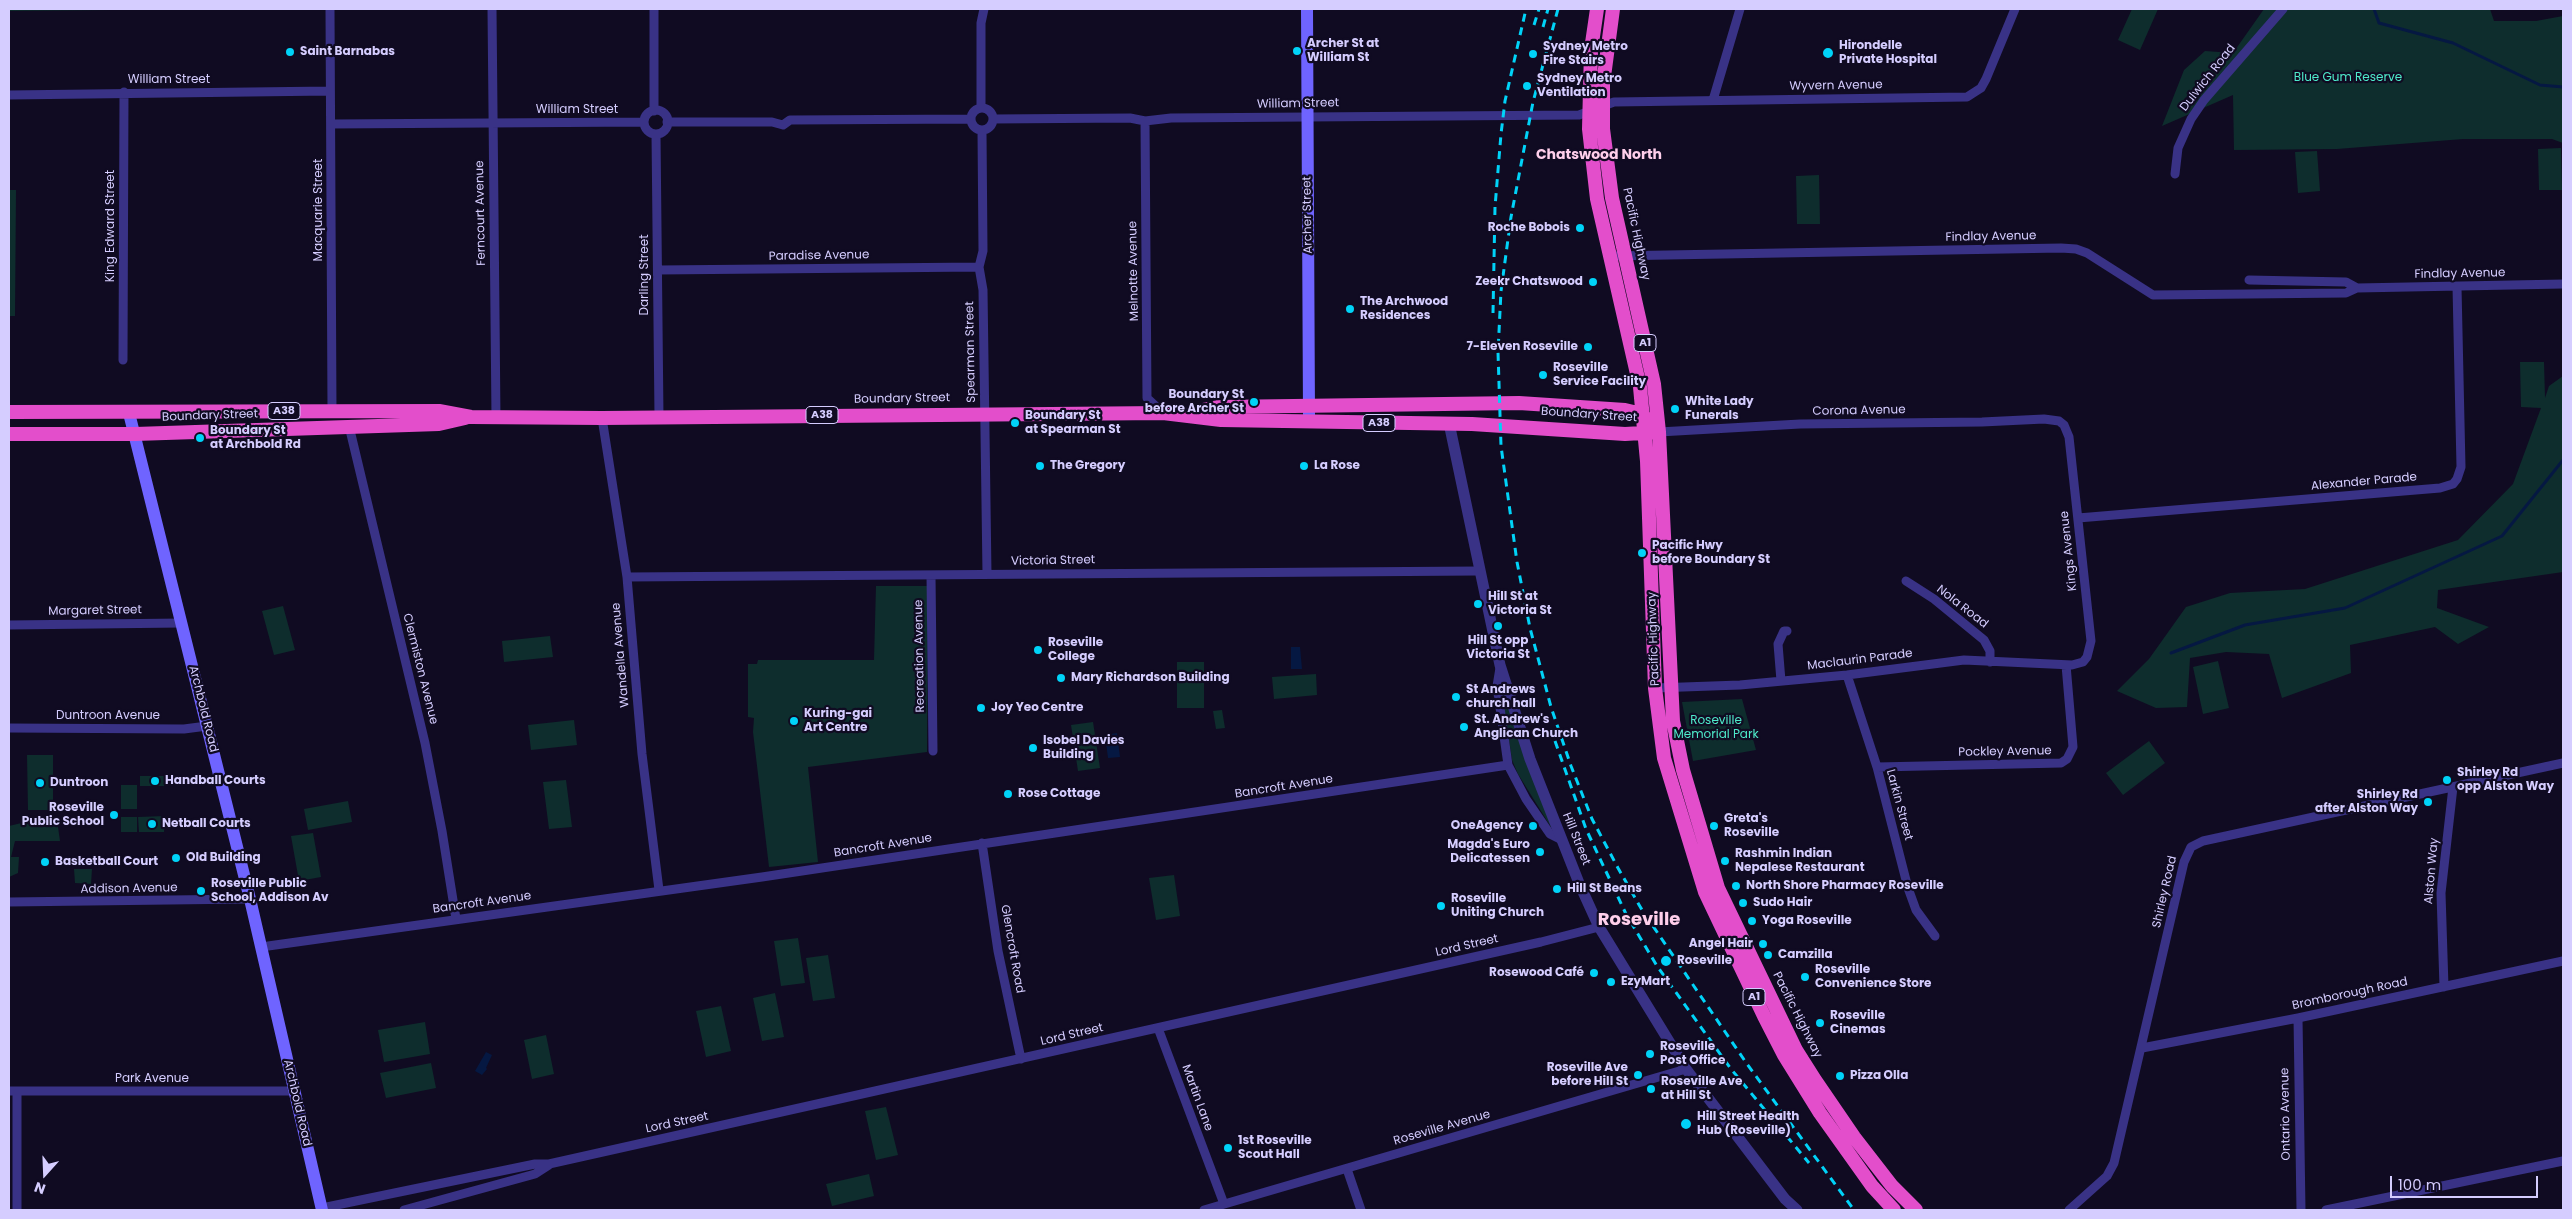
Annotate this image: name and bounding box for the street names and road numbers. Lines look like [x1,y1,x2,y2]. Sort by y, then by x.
street label: Dulwich Road [2177,42,2239,114]
street label: William Street [128,73,210,87]
street label: Wyvern Avenue [1789,78,1883,94]
street label: William Street [1257,96,1339,112]
street label: William Street [536,103,618,117]
street label: Macquarie Street [312,159,326,261]
street label: Ferncourt Avenue [473,160,489,266]
street label: King Edward Street [104,170,118,282]
street label: Archer Street [1300,176,1316,254]
street label: Pacific Highway [1619,186,1653,282]
street label: Melnotte Avenue [1126,221,1142,321]
street label: Findlay Avenue [1945,229,2037,245]
street label: Darling Street [638,234,652,316]
street label: Paradise Avenue [769,248,869,264]
street label: Findlay Avenue [2414,266,2506,282]
street label: Spearman Street [963,301,979,403]
road number: A1 [1634,334,1656,352]
street label: Boundary Street [854,391,950,407]
road number: A38 [268,402,300,420]
street label: Corona Avenue [1812,403,1906,419]
street label: Boundary Street [1541,404,1637,426]
road number: A38 [806,406,838,424]
street label: Boundary Street [162,407,258,425]
road number: A38 [1363,414,1395,432]
street label: Alexander Parade [2310,470,2418,494]
street label: Kings Avenue [2058,510,2080,592]
street label: Victoria Street [1011,553,1095,569]
street label: Nola Road [1933,582,1991,632]
street label: Pacific Highway [1645,592,1663,686]
street label: Recreation Avenue [912,599,928,713]
street label: Wandella Avenue [609,602,633,708]
street label: Margaret Street [48,603,142,619]
street label: Clermiston Avenue [399,612,441,726]
street label: Maclaurin Parade [1807,646,1913,674]
street label: Archbold Road [185,664,221,754]
street label: Duntroon Avenue [56,709,160,723]
street label: Pockley Avenue [1958,744,2052,760]
street label: Larkin Street [1883,768,1915,842]
street label: Bancroft Avenue [1234,772,1334,802]
street label: Hill Street [1559,811,1593,867]
street label: Bancroft Avenue [833,831,933,861]
street label: Alston Way [2422,837,2442,905]
street label: Shirley Road [2150,854,2180,930]
street label: Addison Avenue [80,881,178,897]
street label: Bancroft Avenue [432,889,532,917]
street label: Glencroft Road [997,904,1027,994]
street label: Lord Street [1434,932,1500,960]
street label: Pacific Highway [1769,970,1825,1060]
street label: Bromborough Road [2291,975,2409,1013]
road number: A1 [1743,989,1765,1006]
street label: Lord Street [1039,1021,1105,1049]
street label: Archbold Road [280,1058,314,1148]
street label: Martin Lane [1178,1063,1216,1133]
street label: Ontario Avenue [2278,1067,2294,1161]
street label: Park Avenue [115,1072,189,1086]
street label: Roseville Avenue [1392,1107,1492,1149]
street label: Lord Street [644,1109,710,1137]

